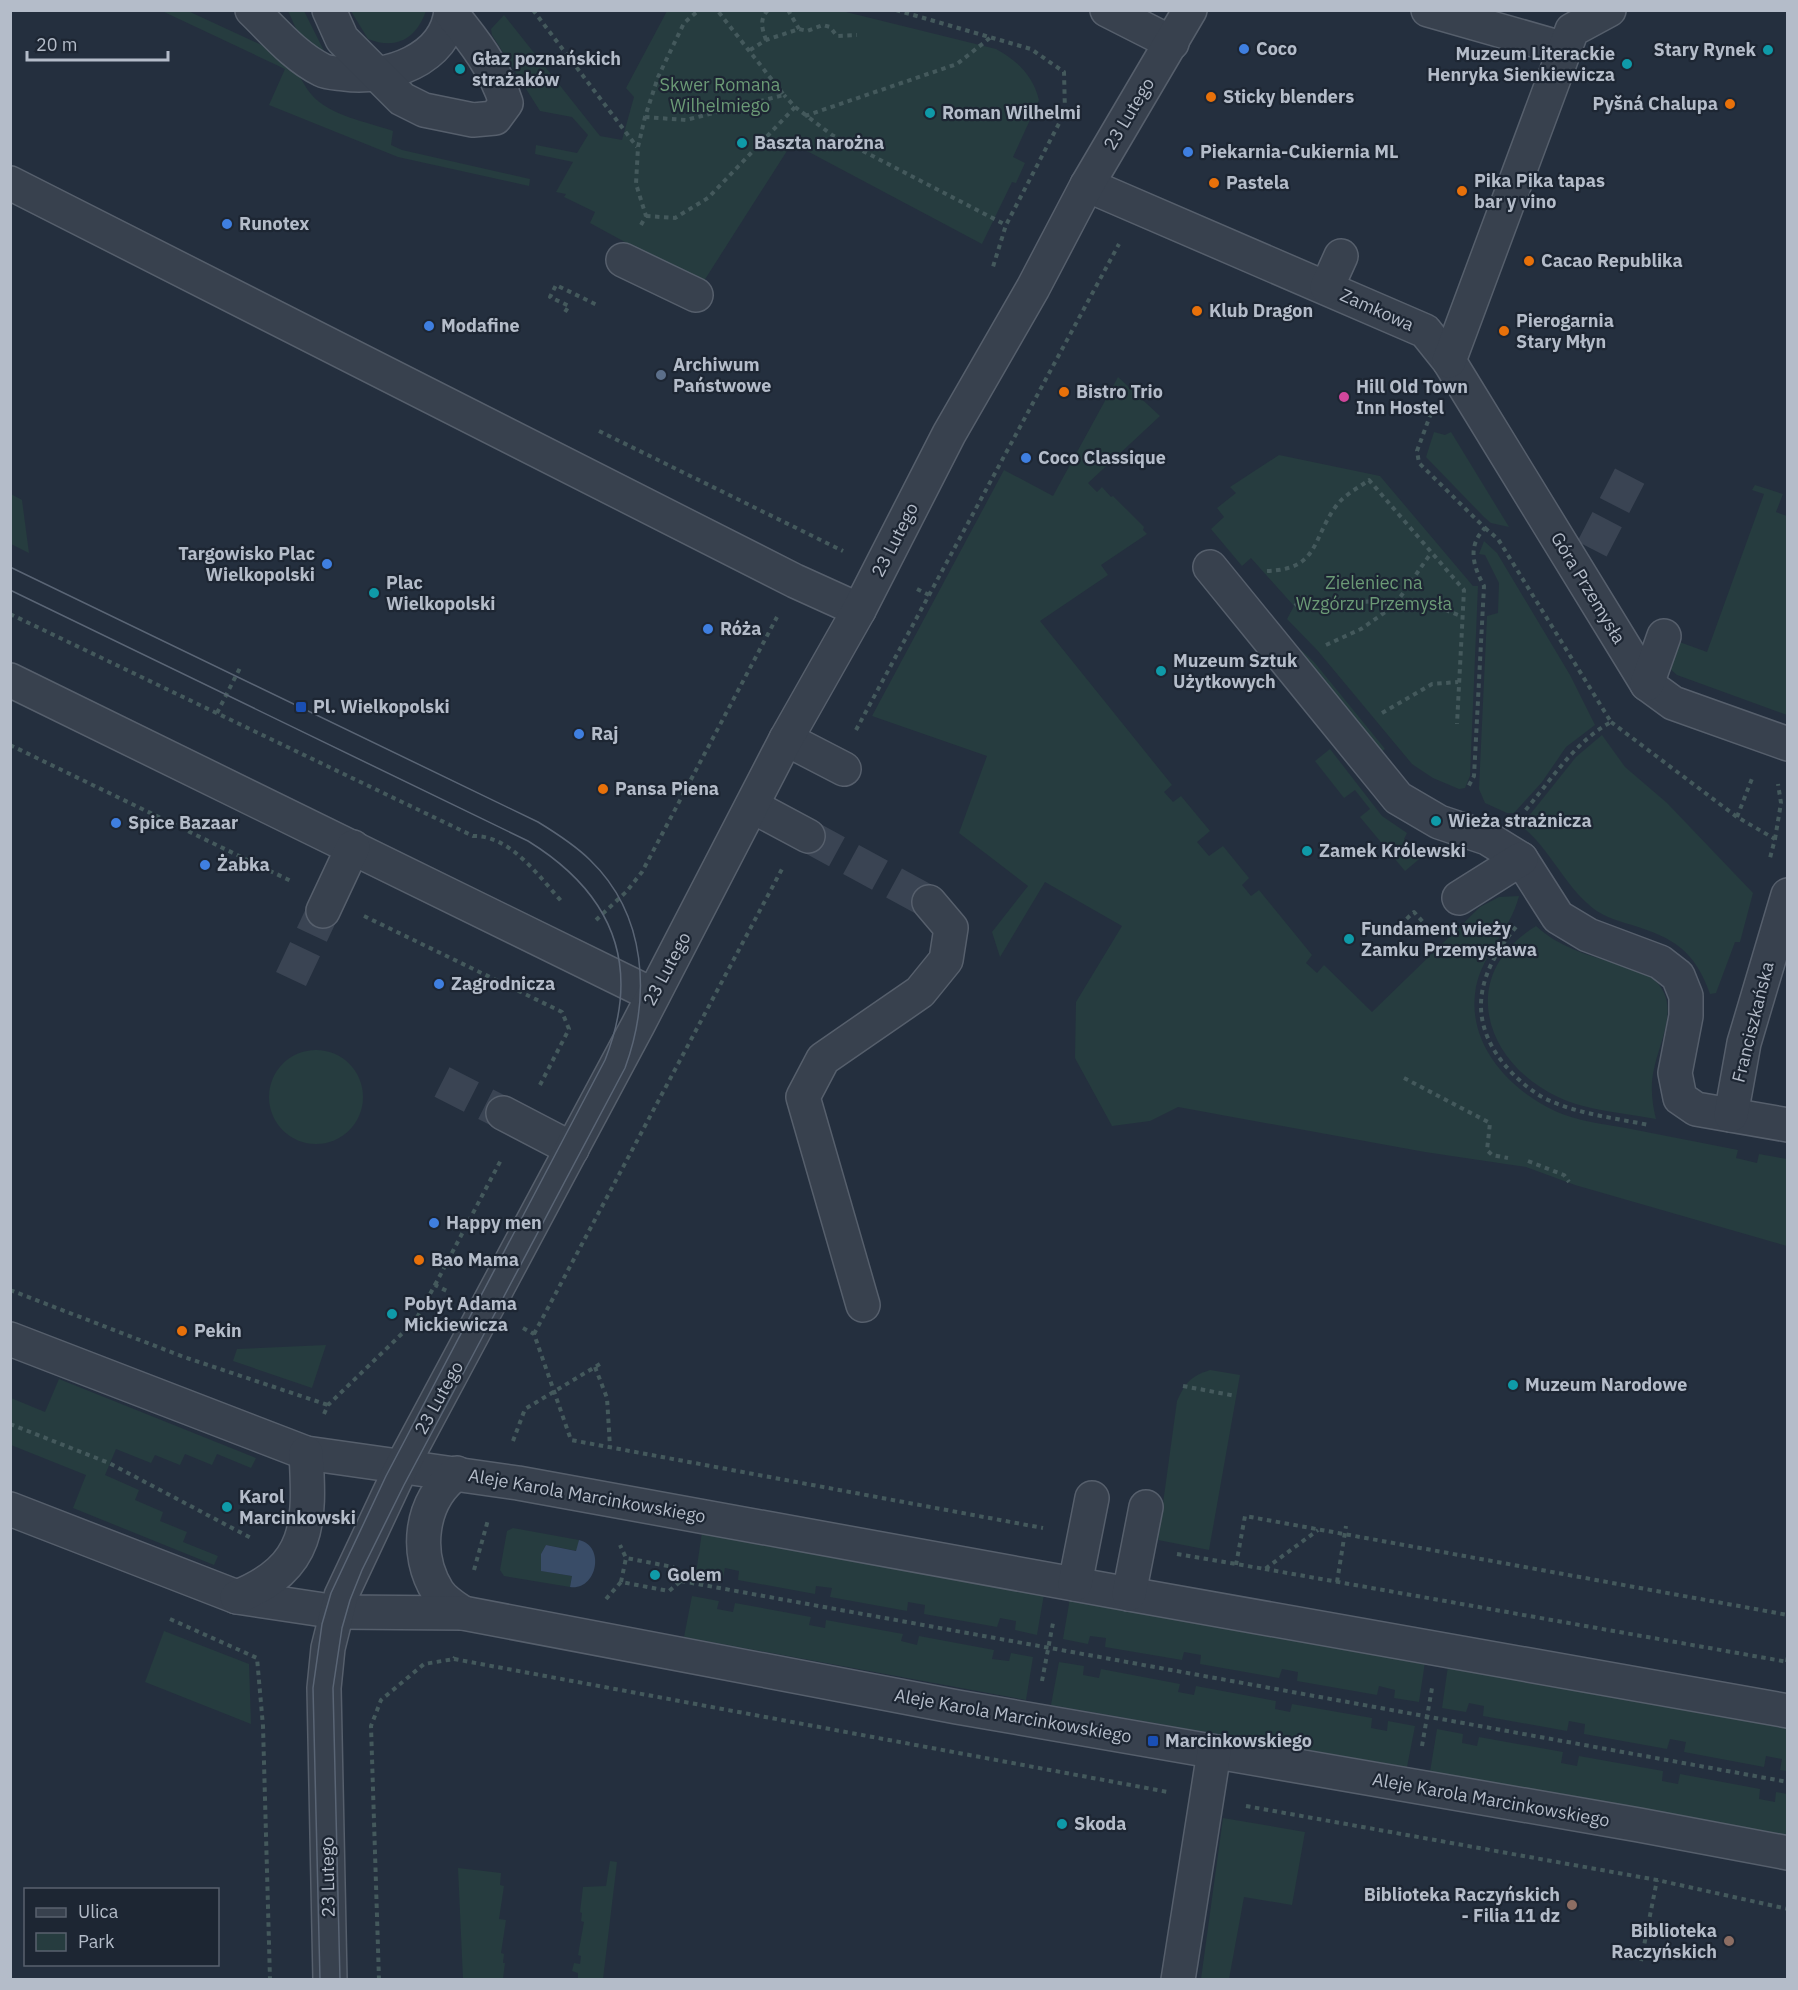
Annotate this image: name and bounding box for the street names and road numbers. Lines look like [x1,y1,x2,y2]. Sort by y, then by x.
street label: 23 Lutego [1098,73,1159,154]
street label: Zamkowa [1337,283,1418,336]
street label: 23 Lutego [866,499,923,581]
street label: Góra Przemysła [1546,528,1631,648]
street label: 23 Lutego [638,928,696,1010]
street label: Franciszkańska [1726,959,1779,1085]
street label: 23 Lutego [409,1357,468,1439]
street label: Aleje Karola Marcinkowskiego [467,1463,708,1528]
street label: Aleje Karola Marcinkowskiego [893,1683,1134,1748]
street label: Aleje Karola Marcinkowskiego [1371,1767,1612,1832]
street label: 23 Lutego [315,1837,340,1917]

